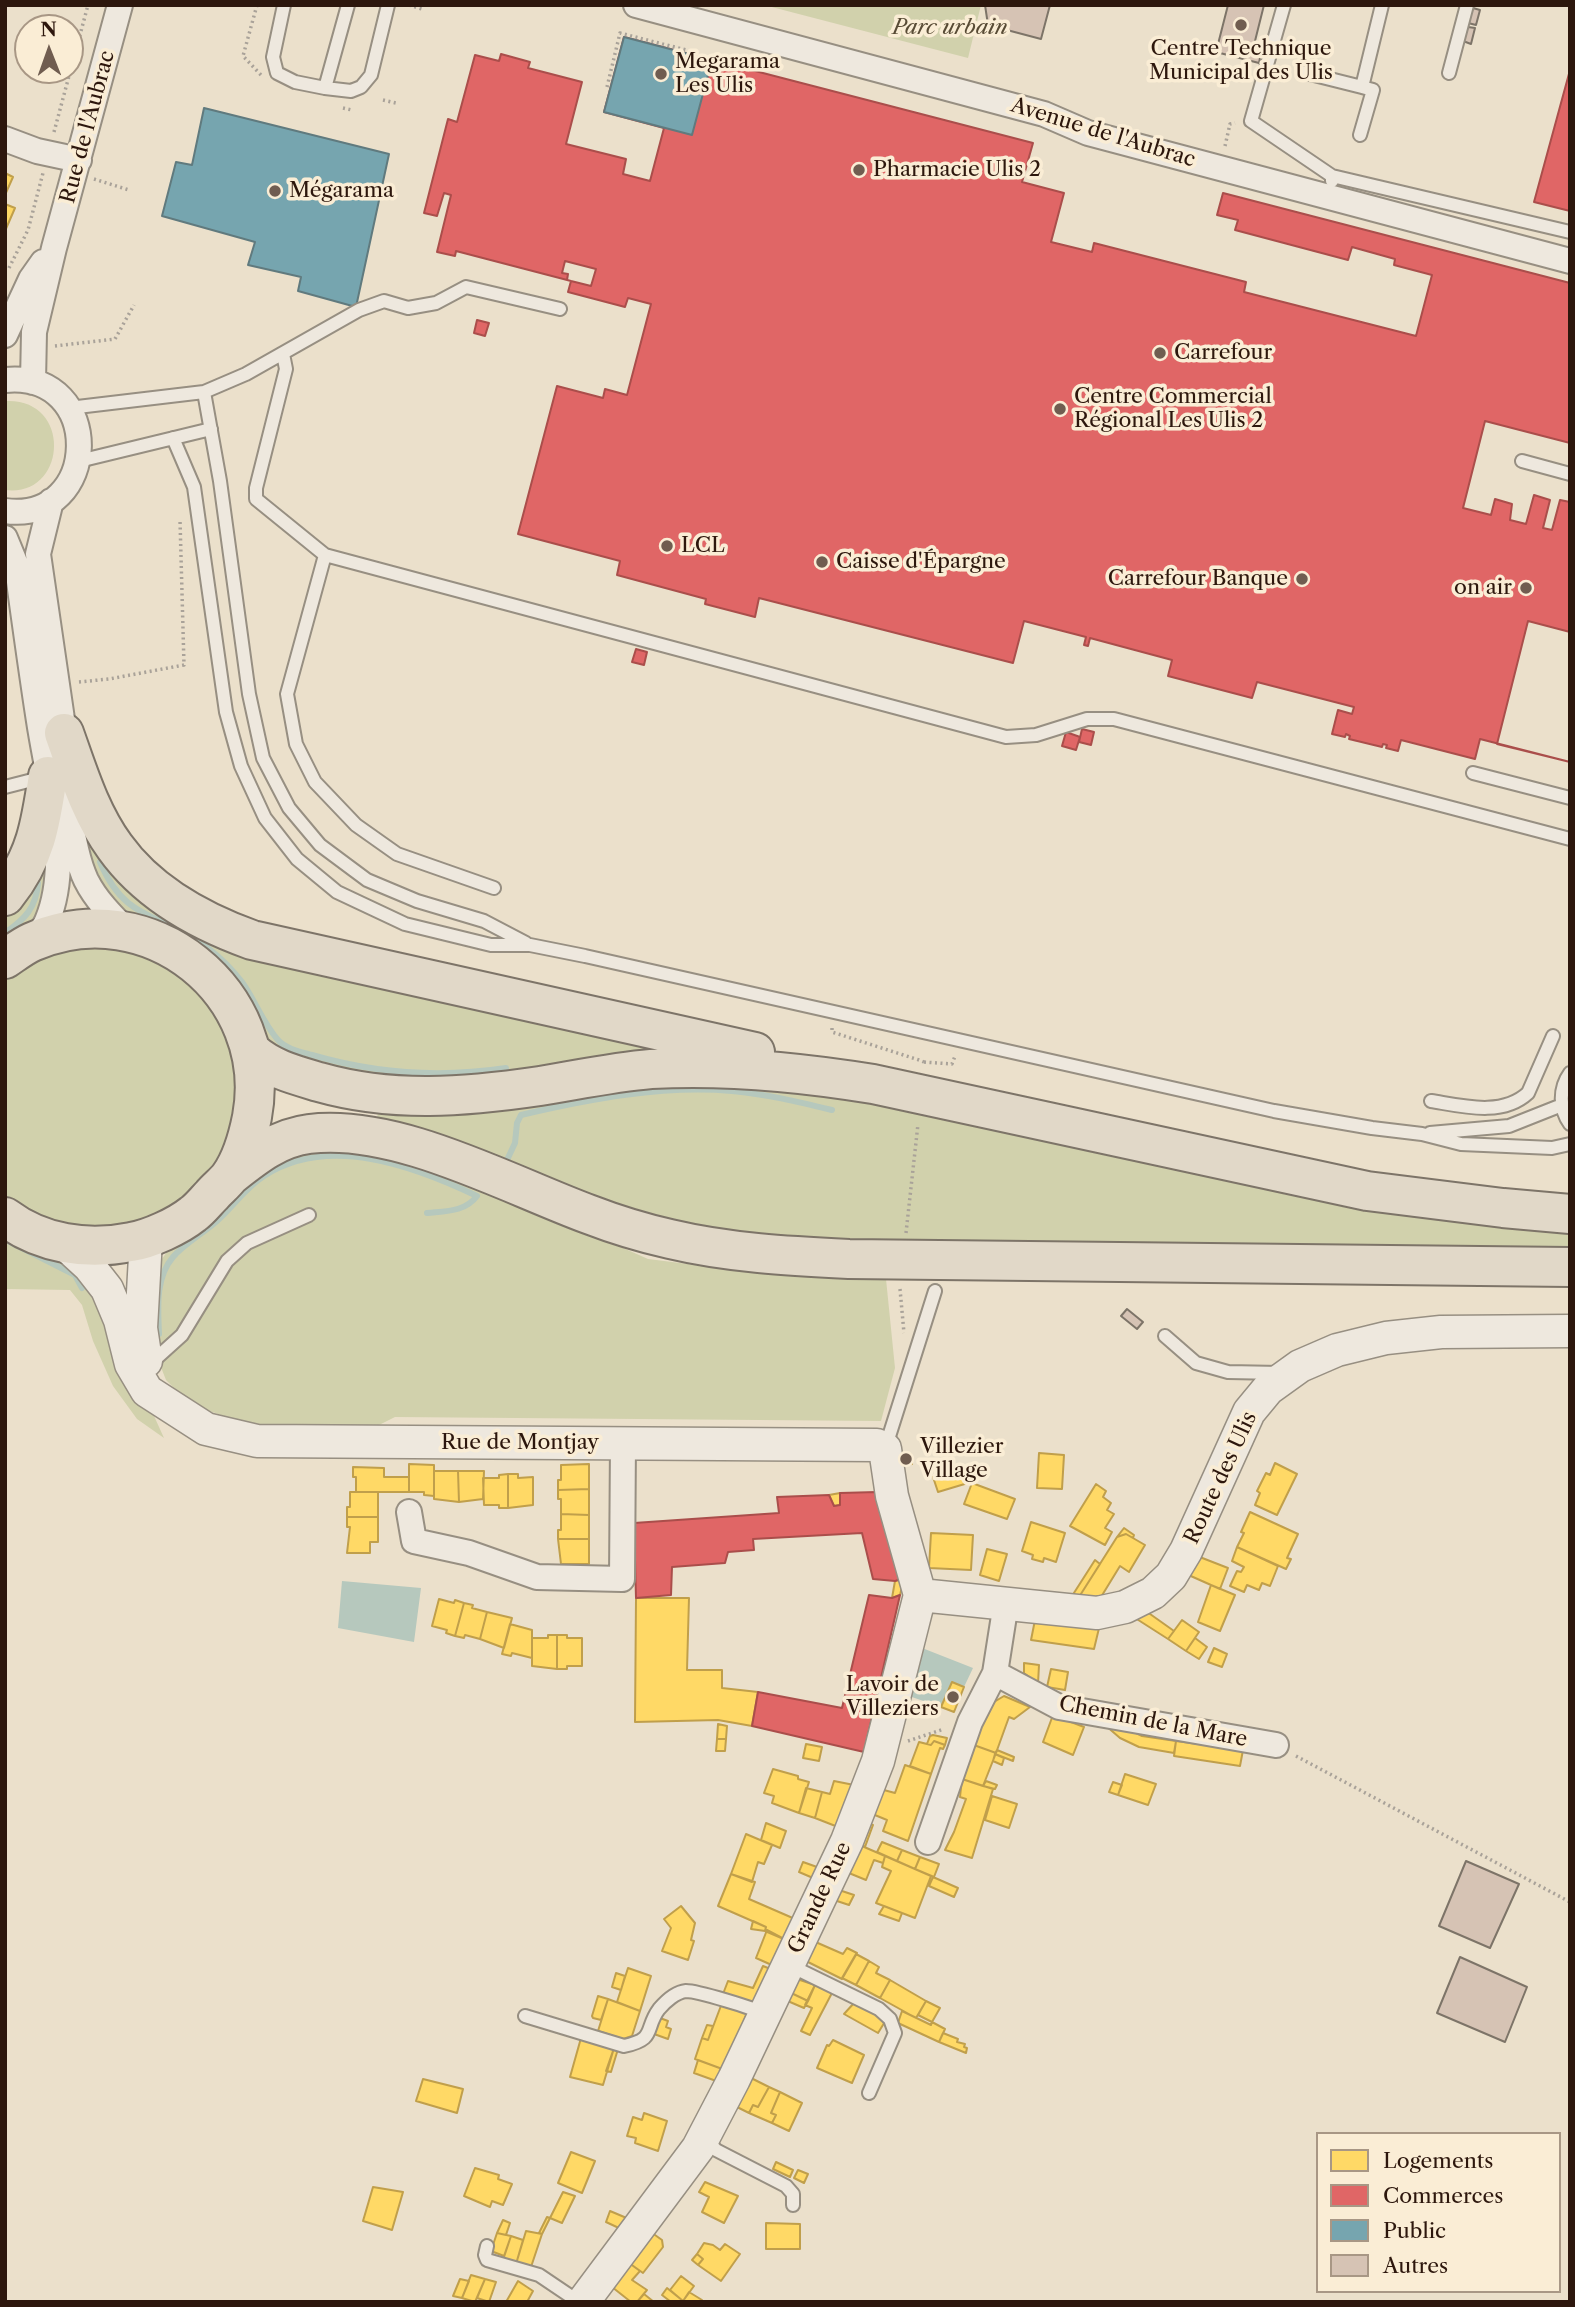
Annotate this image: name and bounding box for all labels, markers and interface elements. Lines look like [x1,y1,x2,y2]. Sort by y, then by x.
north arrow [14,14,84,84]
park label: Parc urbain [892,15,1008,41]
marker: Centre Technique Municipal des Ulis [1233,17,1249,33]
text: N [40,18,57,41]
place label: Centre Technique Municipal des Ulis [1149,36,1333,86]
street label: Rue de l'Aubrac [56,48,120,206]
place label: Megarama Les Ulis [675,49,780,99]
marker: Megarama Les Ulis [653,66,669,82]
street label: Avenue de l'Aubrac [1008,93,1198,173]
place label: Pharmacie Ulis 2 [873,157,1041,183]
marker: Pharmacie Ulis 2 [851,162,867,178]
place label: Mégarama [289,178,394,204]
marker: Mégarama [267,183,283,199]
place label: Carrefour [1174,340,1272,366]
marker: Carrefour [1152,345,1168,361]
place label: Centre Commercial Régional Les Ulis 2 [1074,384,1272,434]
marker: Centre Commercial Régional Les Ulis 2 [1052,401,1068,417]
place label: LCL [681,533,725,559]
marker: LCL [659,538,675,554]
place label: Caisse d'Épargne [836,549,1006,575]
marker: Caisse d'Épargne [814,554,830,570]
place label: Carrefour Banque [1108,566,1288,592]
marker: Carrefour Banque [1294,571,1310,587]
place label: on air [1454,575,1512,601]
marker: on air [1518,580,1534,596]
street label: Route des Ulis [1179,1408,1263,1548]
street label: Rue de Montjay [441,1430,599,1456]
place label: Villezier Village [920,1434,1004,1484]
marker: Villezier Village [898,1451,914,1467]
place label: Lavoir de Villeziers [846,1672,939,1722]
marker: Lavoir de Villeziers [945,1689,961,1705]
street label: Chemin de la Mare [1057,1691,1249,1753]
street label: Grande Rue [783,1838,857,1958]
legend [1316,2132,1561,2293]
text: Logements [1383,2148,1493,2173]
text: Commerces [1383,2183,1503,2208]
text: Public [1383,2218,1446,2243]
text: Autres [1383,2253,1448,2278]

